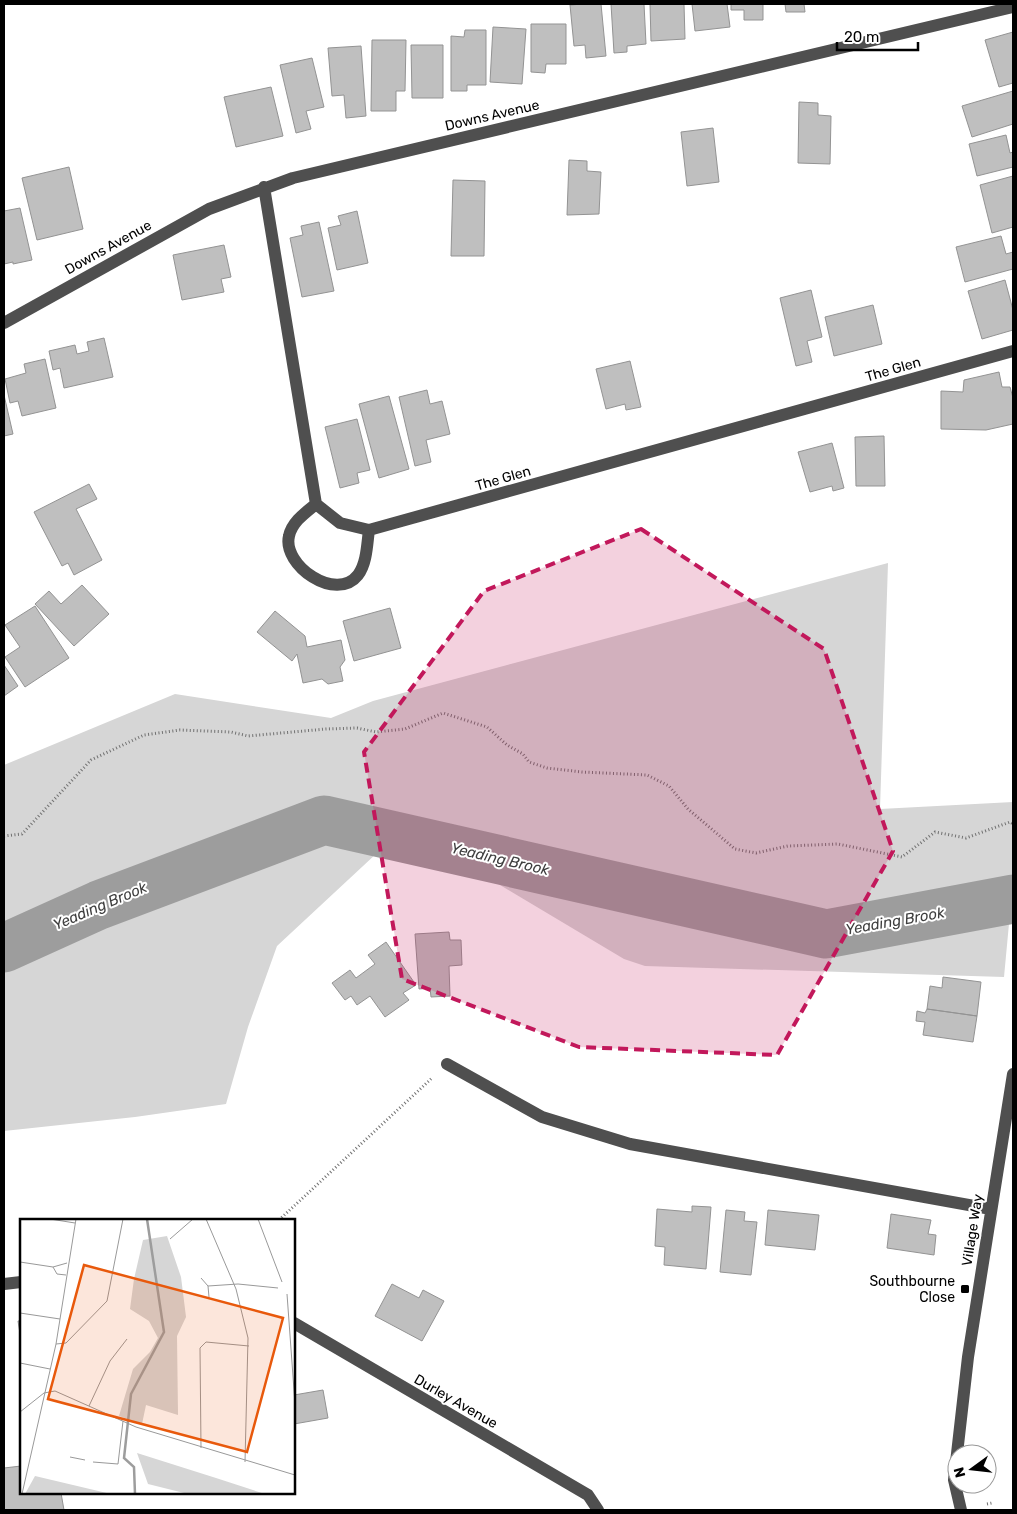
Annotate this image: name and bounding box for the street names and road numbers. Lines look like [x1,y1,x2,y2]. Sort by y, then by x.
street label: Downs Avenue [443,96,541,135]
street label: Downs Avenue [62,217,155,278]
street label: The Glen [863,353,923,385]
street label: The Glen [473,462,533,494]
street label: Village Way [958,1193,987,1267]
street label: Durley Avenue [411,1371,501,1432]

